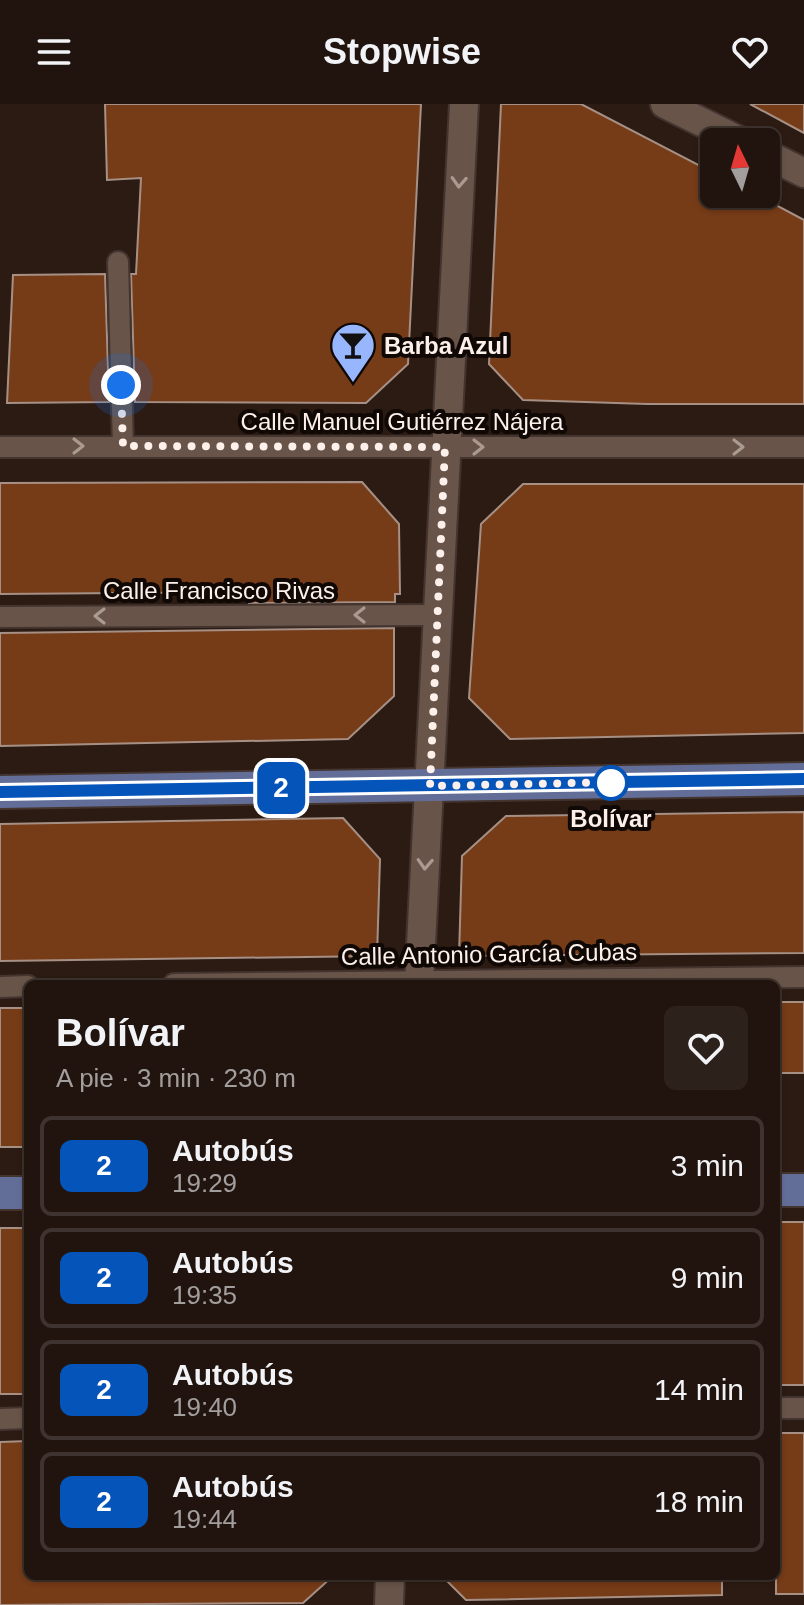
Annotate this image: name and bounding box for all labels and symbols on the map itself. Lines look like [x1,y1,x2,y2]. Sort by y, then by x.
north arrow [700,128,780,208]
one-way arrow [451,176,468,189]
bar icon: Barba Azul [329,321,377,384]
place label: Barba Azul [384,332,508,359]
your location [101,365,141,405]
street label: Calle Manuel Gutiérrez Nájera [241,408,564,435]
one-way arrow [72,437,85,455]
one-way arrow [472,438,485,456]
one-way arrow [732,438,745,456]
street label: Calle Francisco Rivas [103,577,335,604]
one-way arrow [353,606,366,624]
one-way arrow [93,608,106,625]
line badge: 2 [255,762,307,814]
marker: Bolívar [594,766,628,800]
place label: Bolívar [570,805,652,832]
one-way arrow [417,858,434,871]
street label: Calle Antonio García Cubas [341,938,637,970]

